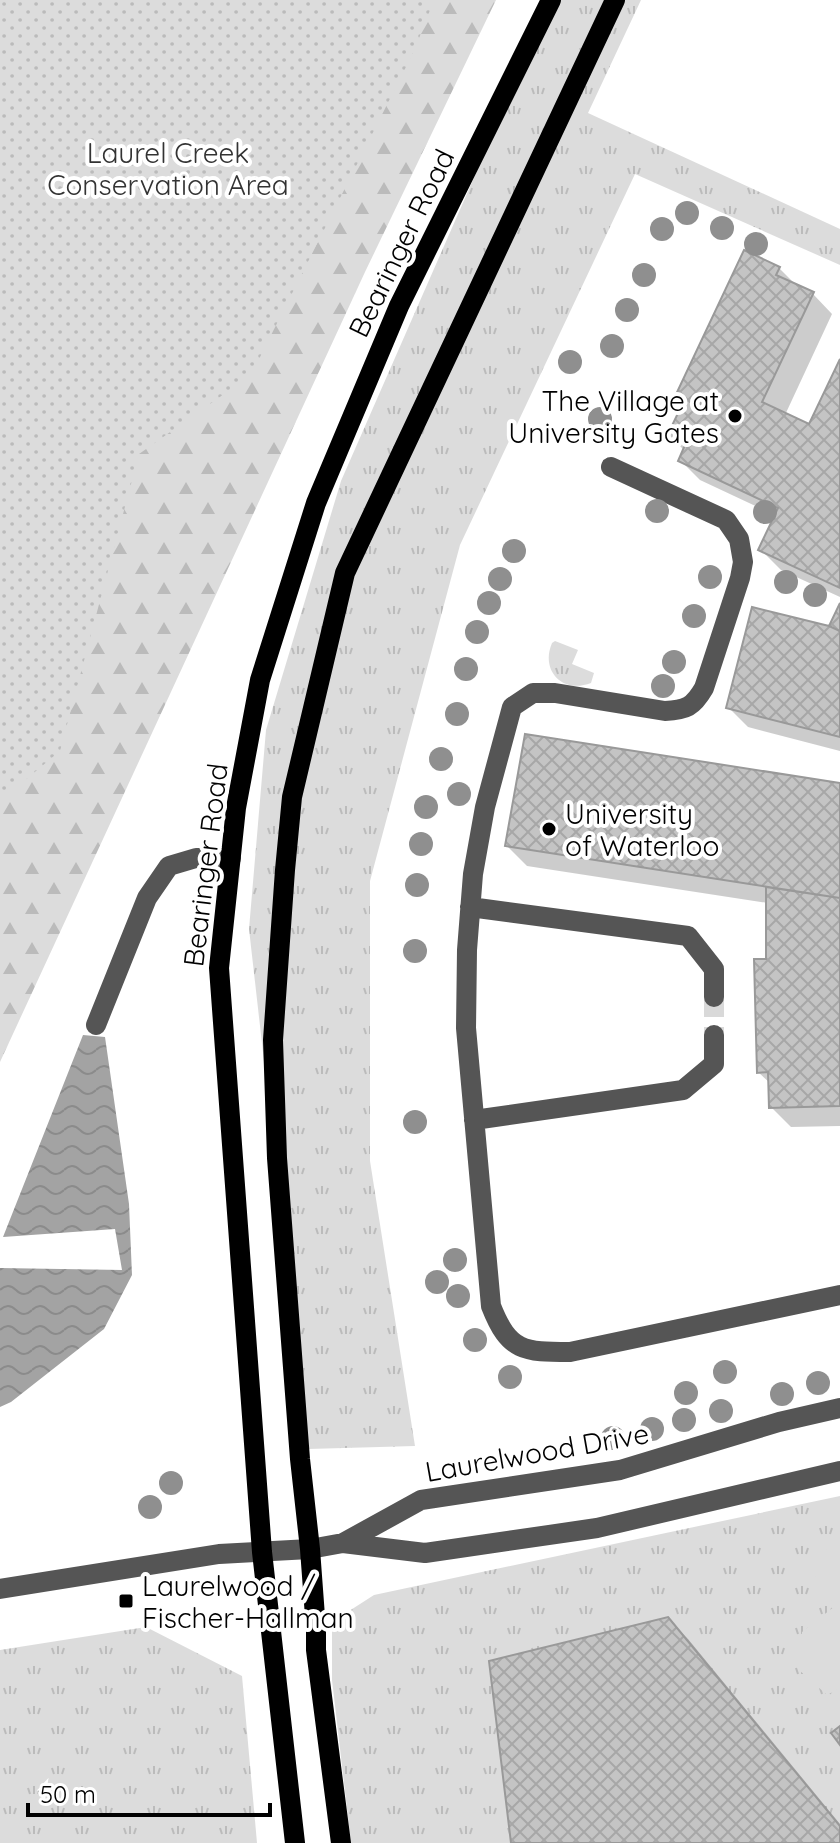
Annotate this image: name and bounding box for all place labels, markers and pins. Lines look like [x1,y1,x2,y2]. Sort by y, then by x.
place label: The Village at University Gates [508,383,719,450]
marker: The Village at University Gates [726,407,744,425]
place label: University of Waterloo [565,796,719,863]
marker: University of Waterloo [540,820,558,838]
place label: Laurelwood / Fischer-Hallman [142,1568,354,1635]
marker: Laurelwood / Fischer-Hallman [117,1592,135,1610]

